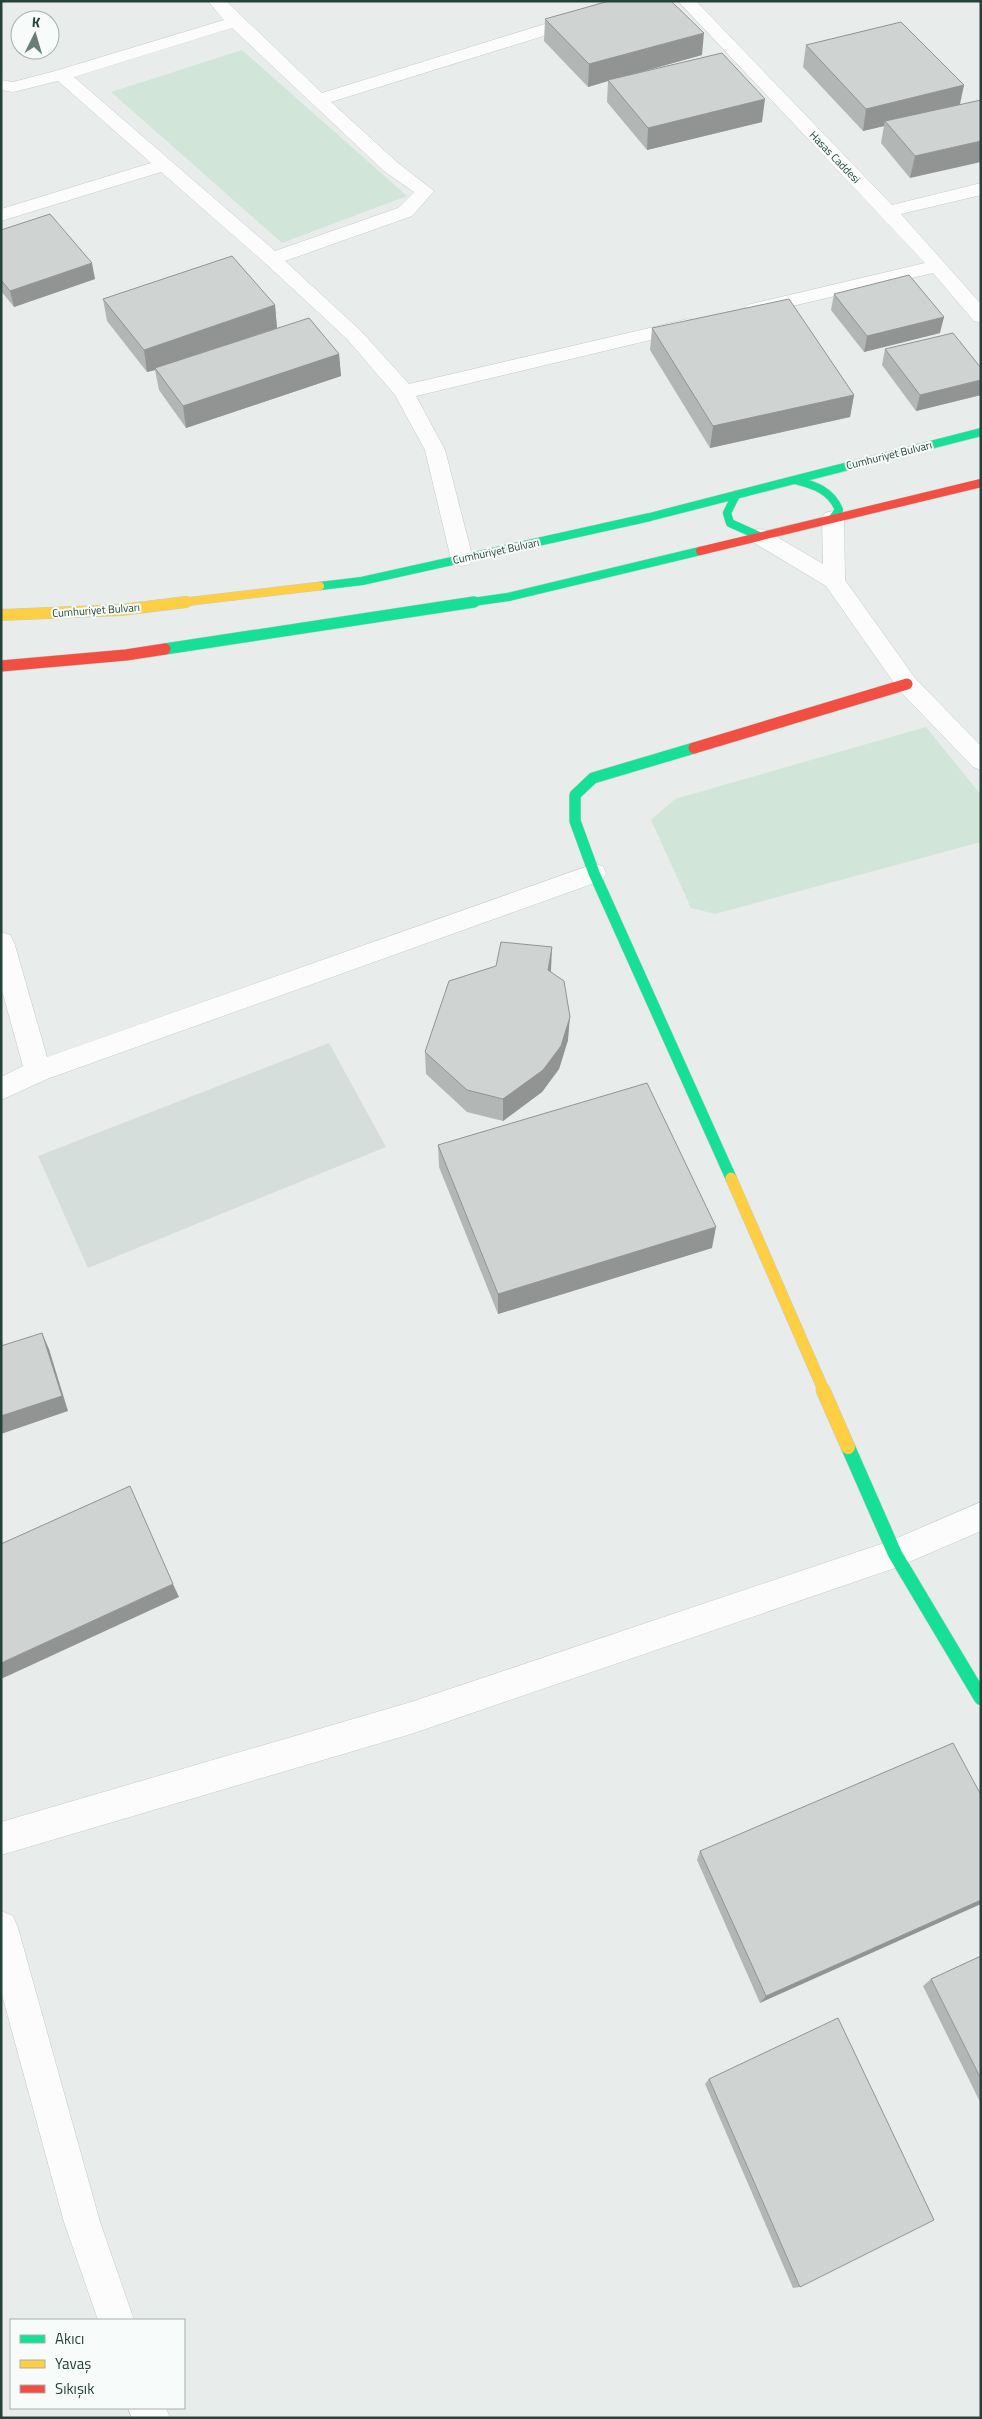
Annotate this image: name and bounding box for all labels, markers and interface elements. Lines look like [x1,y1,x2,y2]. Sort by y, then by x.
north arrow [10,10,60,60]
text: K [31,11,42,32]
street label: Hasas Caddesi [806,127,864,187]
street label: Cumhuriyet Bulvarı [844,437,934,473]
street label: Cumhuriyet Bulvarı [451,534,541,568]
street label: Cumhuriyet Bulvarı [52,599,140,621]
legend [10,2319,185,2409]
text: Akıcı [55,2327,84,2350]
text: Yavaş [55,2352,91,2375]
text: Sıkışık [55,2377,94,2400]

